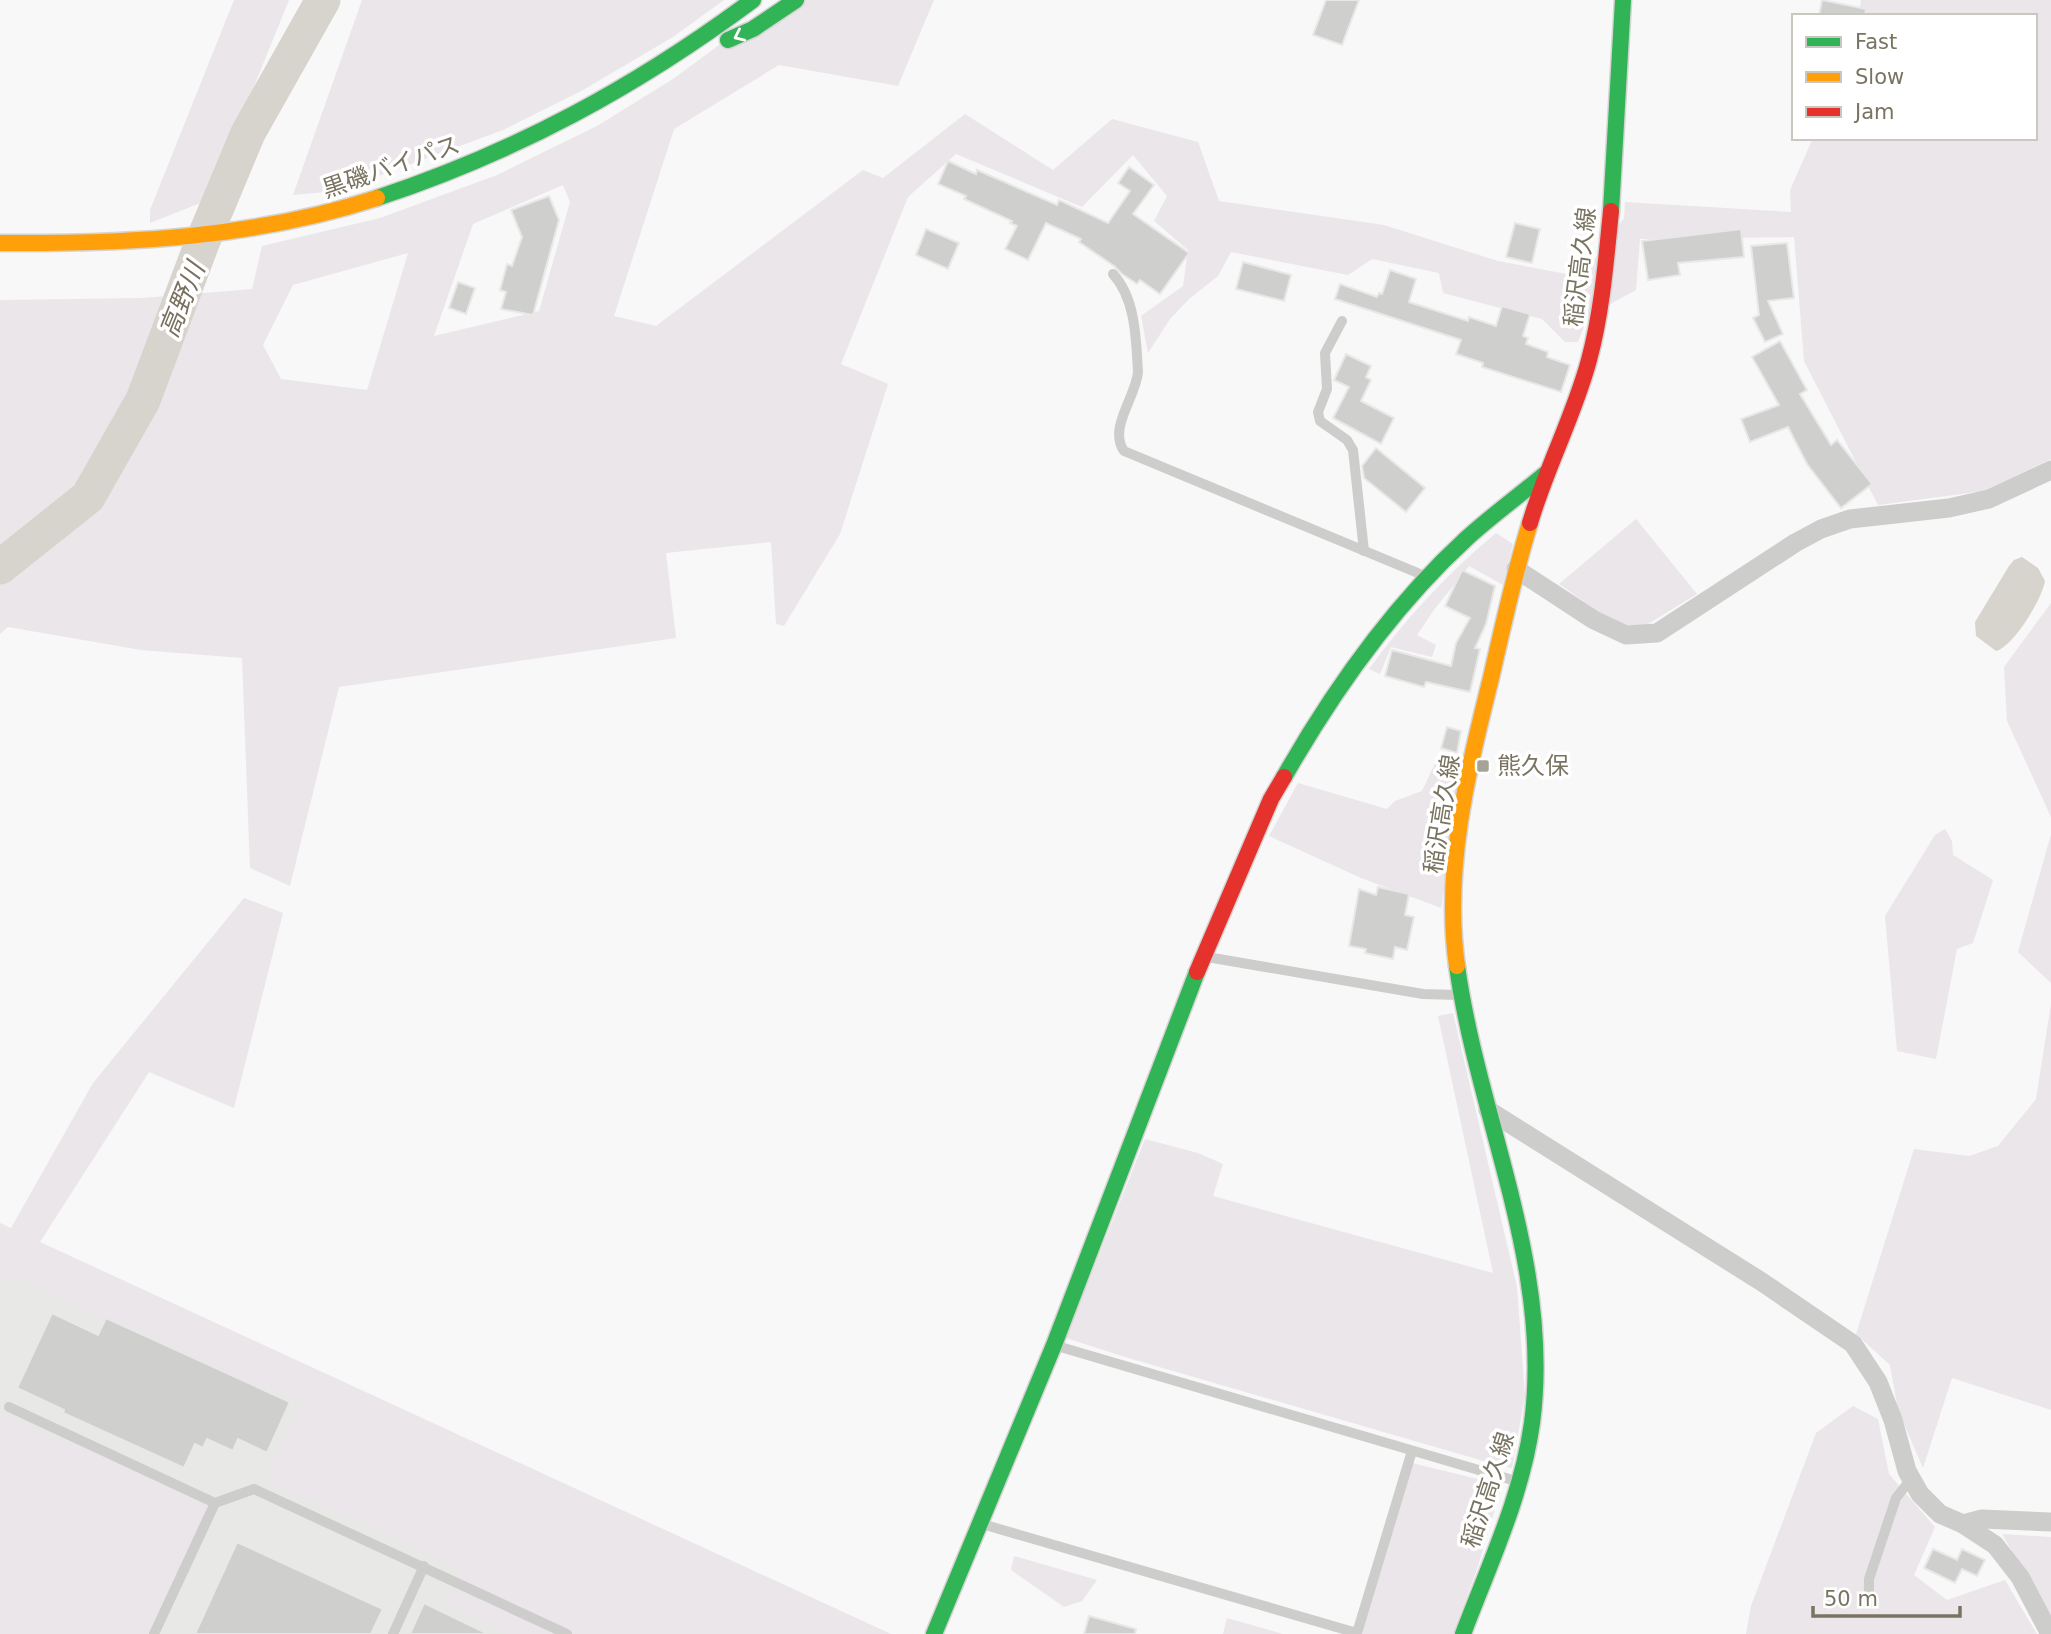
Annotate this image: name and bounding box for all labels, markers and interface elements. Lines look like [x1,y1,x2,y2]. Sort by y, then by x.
legend [1792,14,2037,140]
one-way arrow [734,28,746,42]
text: Fast [1855,30,1897,54]
text: Slow [1855,65,1904,89]
text: Jam [1853,100,1895,124]
street label: 黒磯バイパス [319,130,463,204]
street label: 稲沢高久線 [1559,206,1601,328]
water label: 高野川 [153,255,212,342]
place label: 熊久保 [1497,752,1569,780]
street label: 稲沢高久線 [1419,753,1465,875]
marker: 熊久保 [1475,758,1491,774]
street label: 稲沢高久線 [1456,1429,1520,1551]
scale bar [1813,1574,1960,1618]
text: 50 m [1824,1587,1878,1611]

